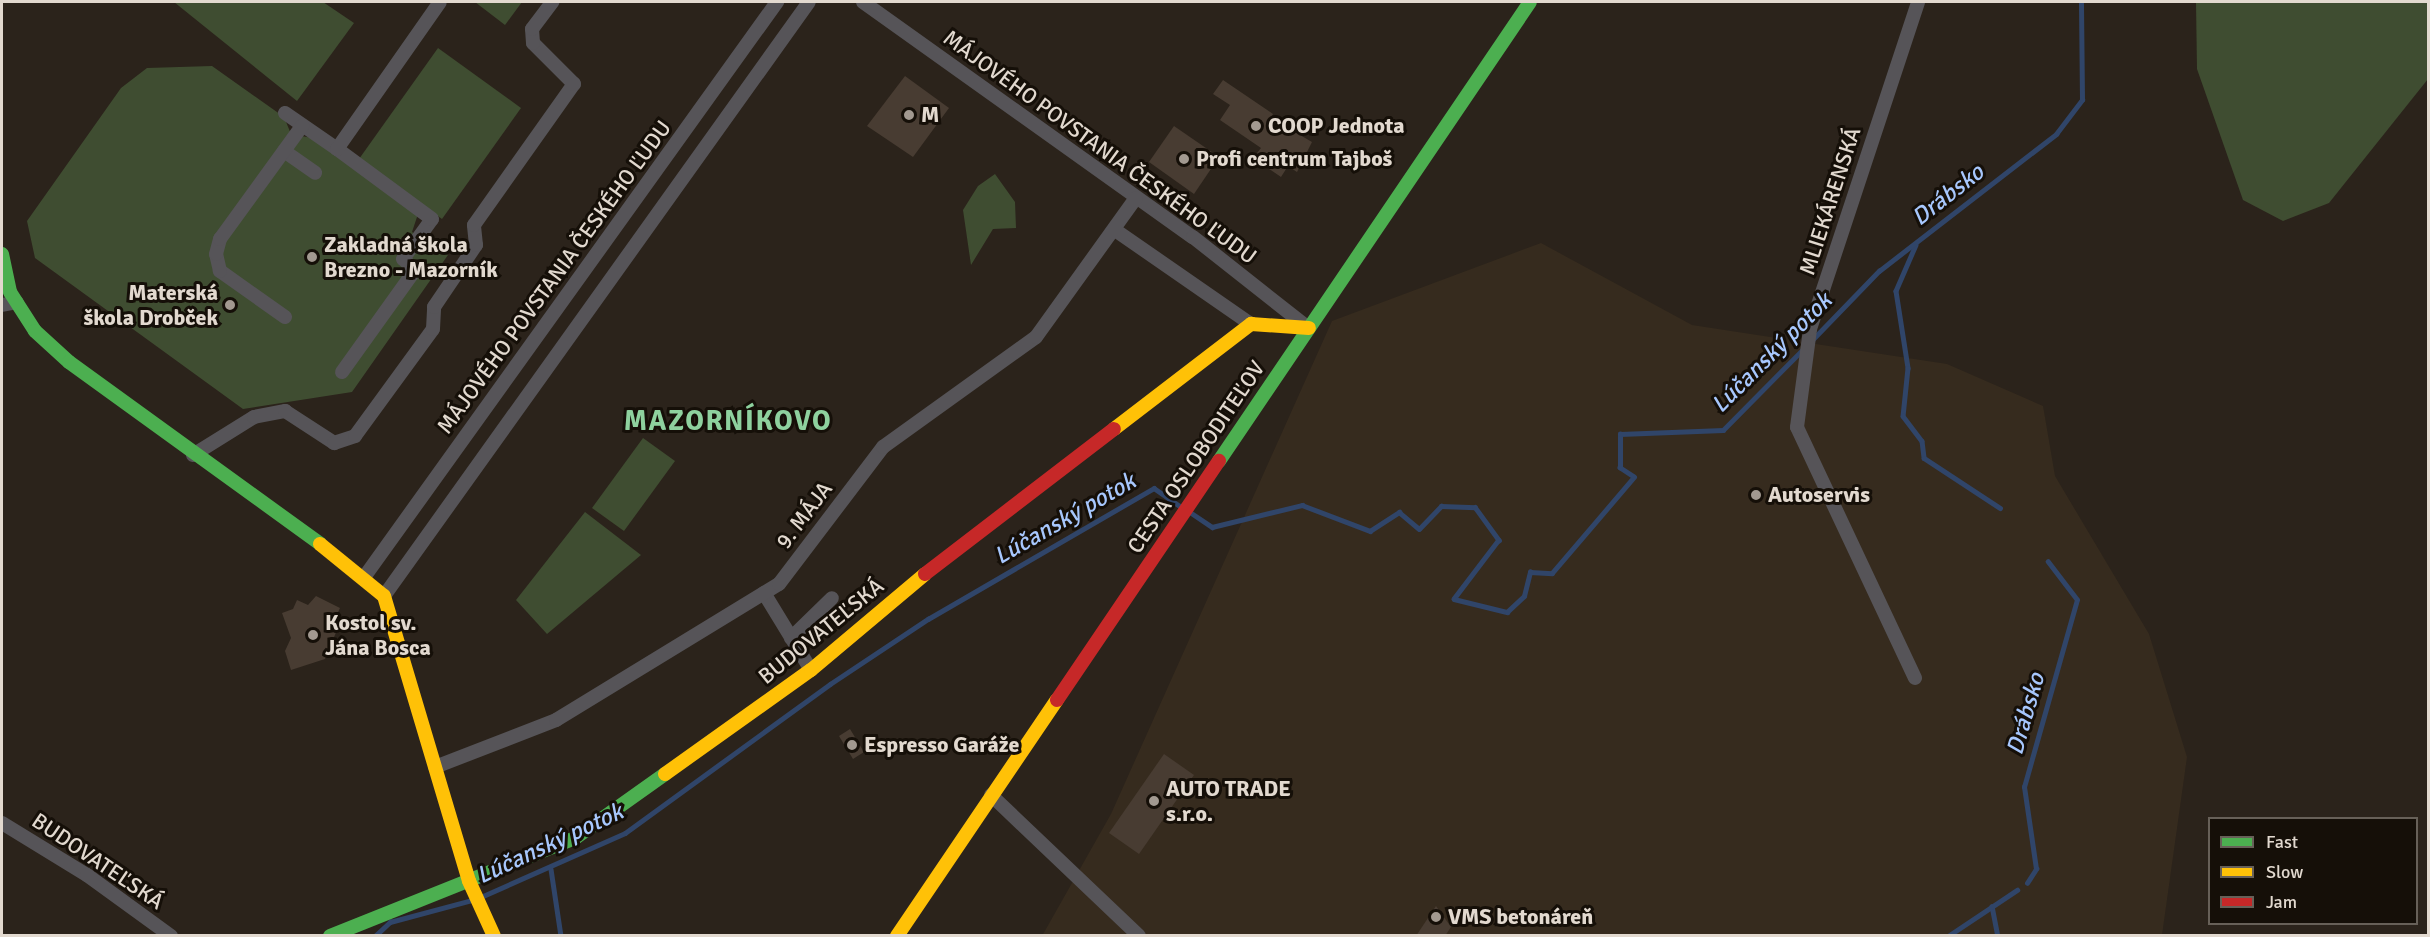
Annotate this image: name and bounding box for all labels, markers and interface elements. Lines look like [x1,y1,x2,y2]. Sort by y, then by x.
street label: MÁJOVÉHO POVSTANIA ČESKÉHO ĽUDU [938,24,1262,270]
place label: M [921,102,939,128]
marker: M [902,108,916,122]
place label: COOP Jednota [1268,113,1405,139]
street label: MÁJOVÉHO POVSTANIA ČESKÉHO ĽUDU [431,115,677,439]
marker: COOP Jednota [1249,119,1263,133]
street label: MLIEKÁRENSKÁ [1794,124,1866,278]
place label: Profi centrum Tajboš [1196,146,1392,172]
marker: Profi centrum Tajboš [1177,152,1191,166]
water label: Drábsko [1906,158,1990,232]
place label: Zakladná škola Brezno - Mazorník [324,231,498,282]
marker: Zakladná škola Brezno - Mazorník [305,250,319,264]
place label: Materská škola Drobček [83,279,218,330]
water label: Lúčanský potok [1706,287,1838,419]
marker: Materská škola Drobček [223,298,237,312]
street label: CESTA OSLOBODITEĽOV [1122,356,1270,558]
district label: MAZORNÍKOVO [624,404,832,438]
water label: Lúčanský potok [989,467,1141,571]
street label: 9. MÁJA [770,476,838,554]
place label: Autoservis [1768,482,1870,508]
marker: Autoservis [1749,488,1763,502]
street label: BUDOVATEĽSKÁ [753,572,889,690]
place label: Kostol sv. Jána Bosca [325,609,431,660]
marker: Kostol sv. Jána Bosca [306,628,320,642]
water label: Drábsko [2001,670,2051,758]
place label: Espresso Garáže [864,732,1019,758]
marker: Espresso Garáže [845,738,859,752]
place label: AUTO TRADE s.r.o. [1166,775,1291,826]
marker: AUTO TRADE s.r.o. [1147,794,1161,808]
water label: Lúčanský potok [472,797,628,891]
street label: BUDOVATEĽSKÁ [27,807,169,915]
legend [2208,817,2418,925]
text: Fast [2266,831,2298,853]
text: Slow [2266,861,2303,883]
text: Jam [2266,891,2297,913]
place label: VMS betonáreň [1448,904,1593,930]
marker: VMS betonáreň [1429,910,1443,924]

